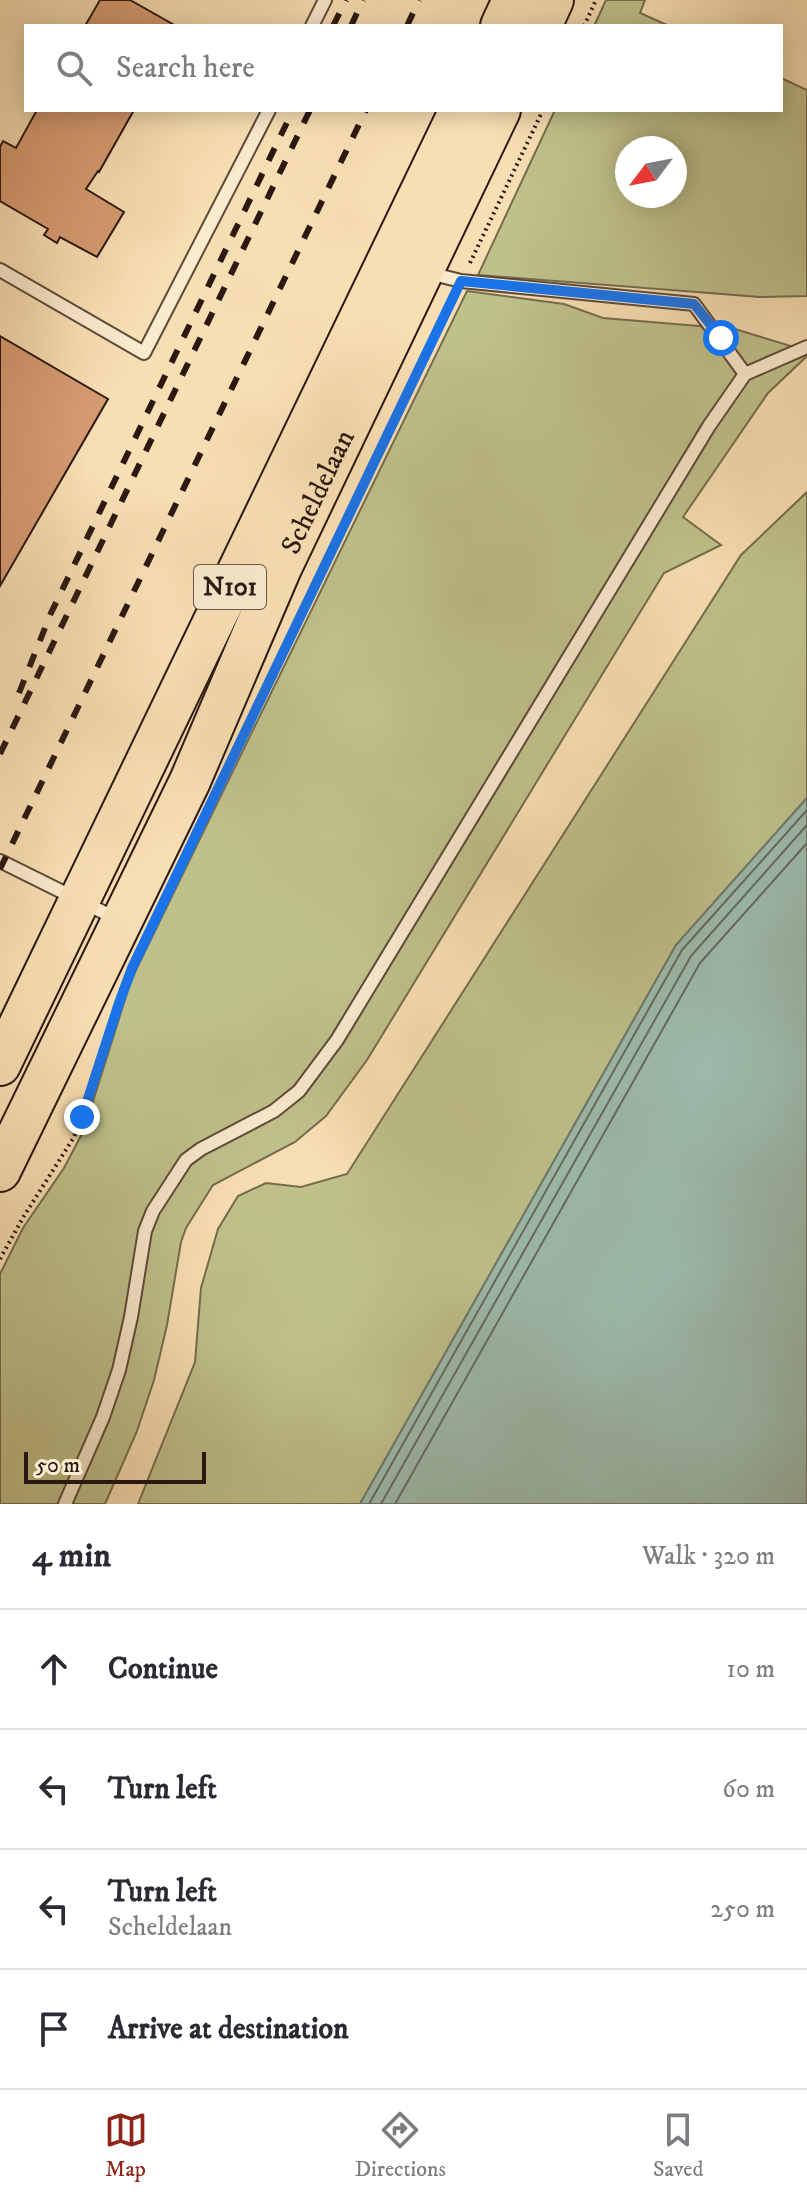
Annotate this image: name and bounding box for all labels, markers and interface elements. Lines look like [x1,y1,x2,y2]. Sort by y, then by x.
search box [24,24,783,112]
icon: search [52,46,96,90]
text: Search here [116,50,255,87]
north arrow [615,136,687,208]
route start [703,320,739,356]
street label: Scheldelaan [273,423,362,560]
road number: N101 [194,565,266,609]
route end [64,1099,100,1135]
scale bar [24,1448,206,1484]
text: 50 m [36,1452,80,1479]
text: 4 min [32,1535,111,1577]
text: Walk · 320 m [642,1540,775,1573]
icon: ahead [32,1647,76,1691]
text: Continue [108,1651,218,1688]
text: 10 m [726,1653,775,1686]
icon: left [32,1767,76,1811]
text: Turn left [108,1771,217,1808]
text: 60 m [722,1773,775,1806]
text: Turn left [108,1874,217,1911]
icon: left [32,1887,76,1931]
text: 250 m [710,1893,775,1926]
text: Scheldelaan [108,1911,232,1944]
icon: arrive [32,2007,76,2051]
text: Arrive at destination [108,2011,349,2048]
tab: Map [104,2108,148,2183]
tab: Directions [355,2108,446,2183]
tab: Saved [653,2108,703,2183]

